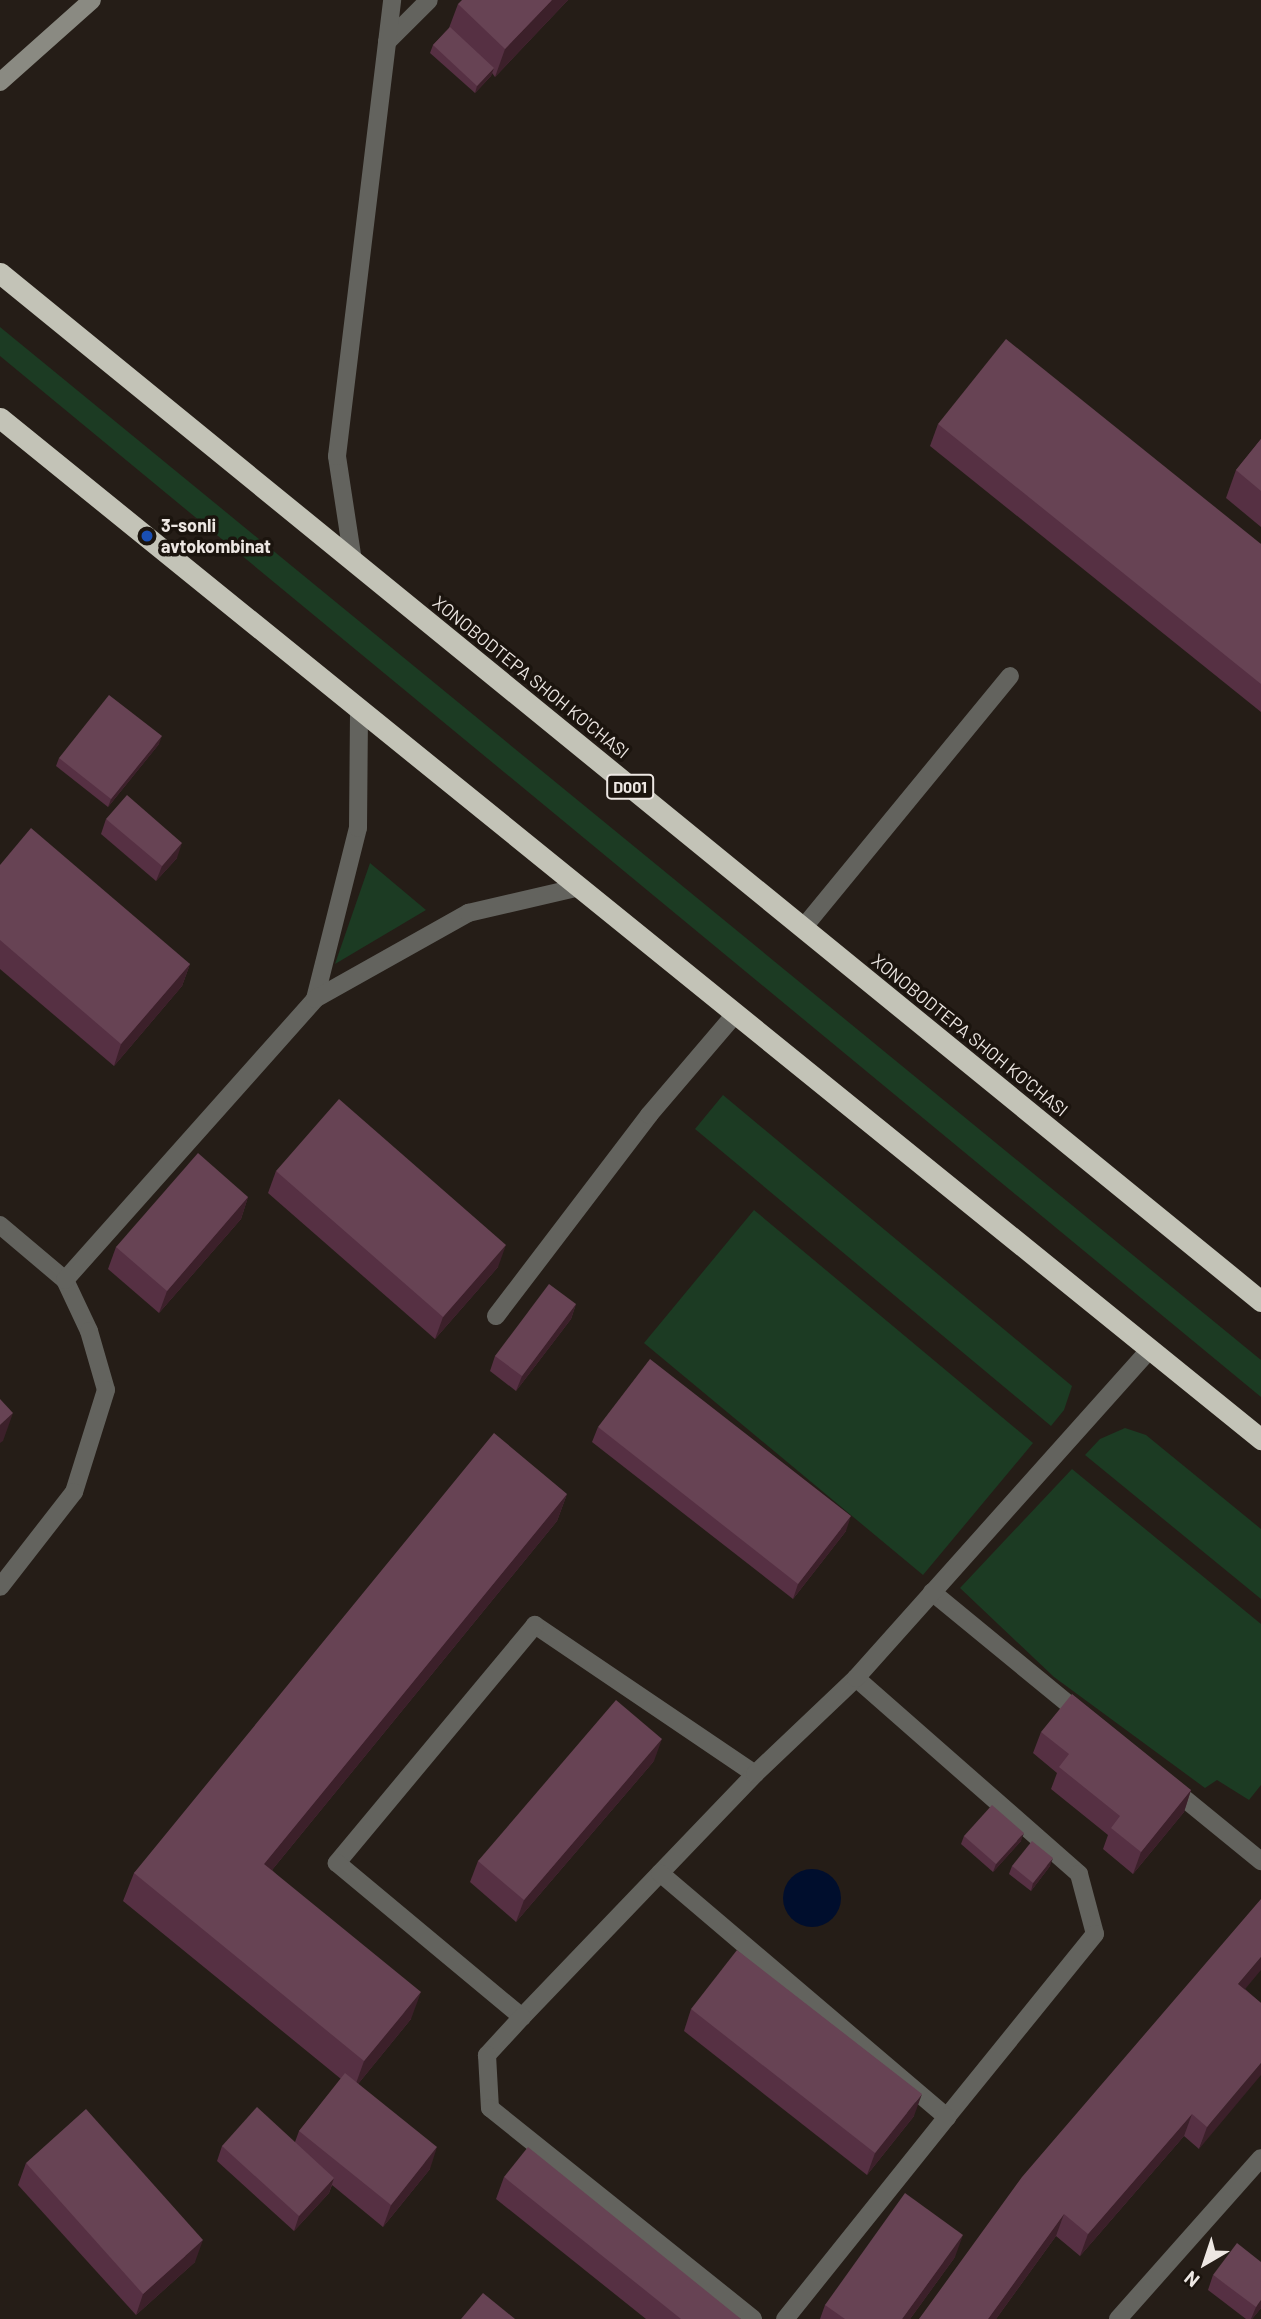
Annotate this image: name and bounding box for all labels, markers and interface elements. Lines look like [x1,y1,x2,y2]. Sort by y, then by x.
place label: 3-sonli avtokombinat [161,515,271,558]
marker: 3-sonli avtokombinat [139,528,155,544]
street label: XONOBODTEPA SHOH KO'CHASI [429,591,633,763]
road number: D001 [606,774,654,800]
street label: XONOBODTEPA SHOH KO'CHASI [868,949,1072,1121]
north arrow [1170,2228,1240,2298]
text: N [1179,2267,1204,2293]

